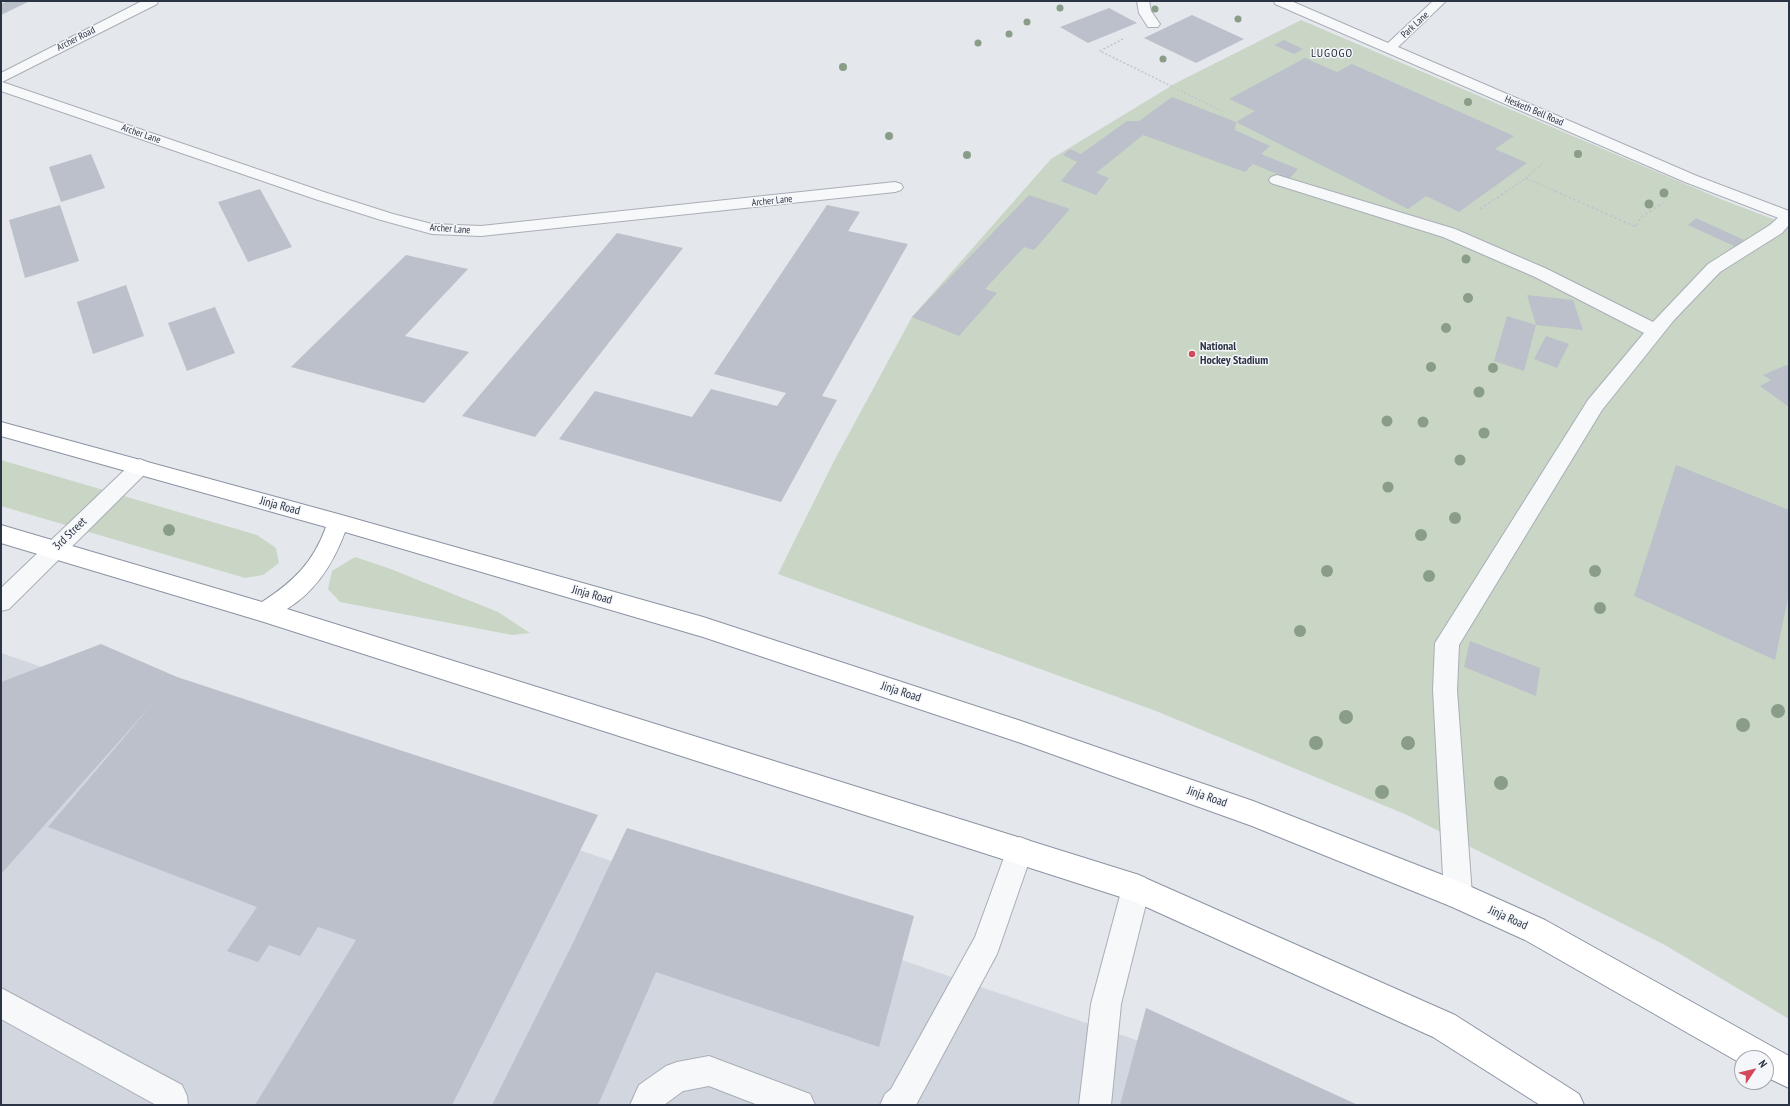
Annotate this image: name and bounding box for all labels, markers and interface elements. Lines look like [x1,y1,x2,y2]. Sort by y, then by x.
street label: Park Lane [1399,9,1431,41]
street label: Archer Road [55,24,97,54]
district label: LUGOGO [1311,47,1353,61]
street label: Hesketh Bell Road [1503,93,1565,129]
street label: Archer Lane [120,122,162,146]
street label: Archer Lane [751,193,793,209]
street label: Archer Lane [429,222,471,236]
place label: National Hockey Stadium [1200,340,1268,368]
marker: National Hockey Stadium [1187,349,1197,359]
street label: Jinja Road [258,494,302,518]
street label: 3rd Street [50,514,90,554]
street label: Jinja Road [570,582,614,608]
street label: Jinja Road [879,679,923,705]
street label: Jinja Road [1185,783,1229,811]
street label: Jinja Road [1486,903,1530,933]
north arrow [1734,1050,1774,1090]
text: N [1756,1057,1770,1070]

